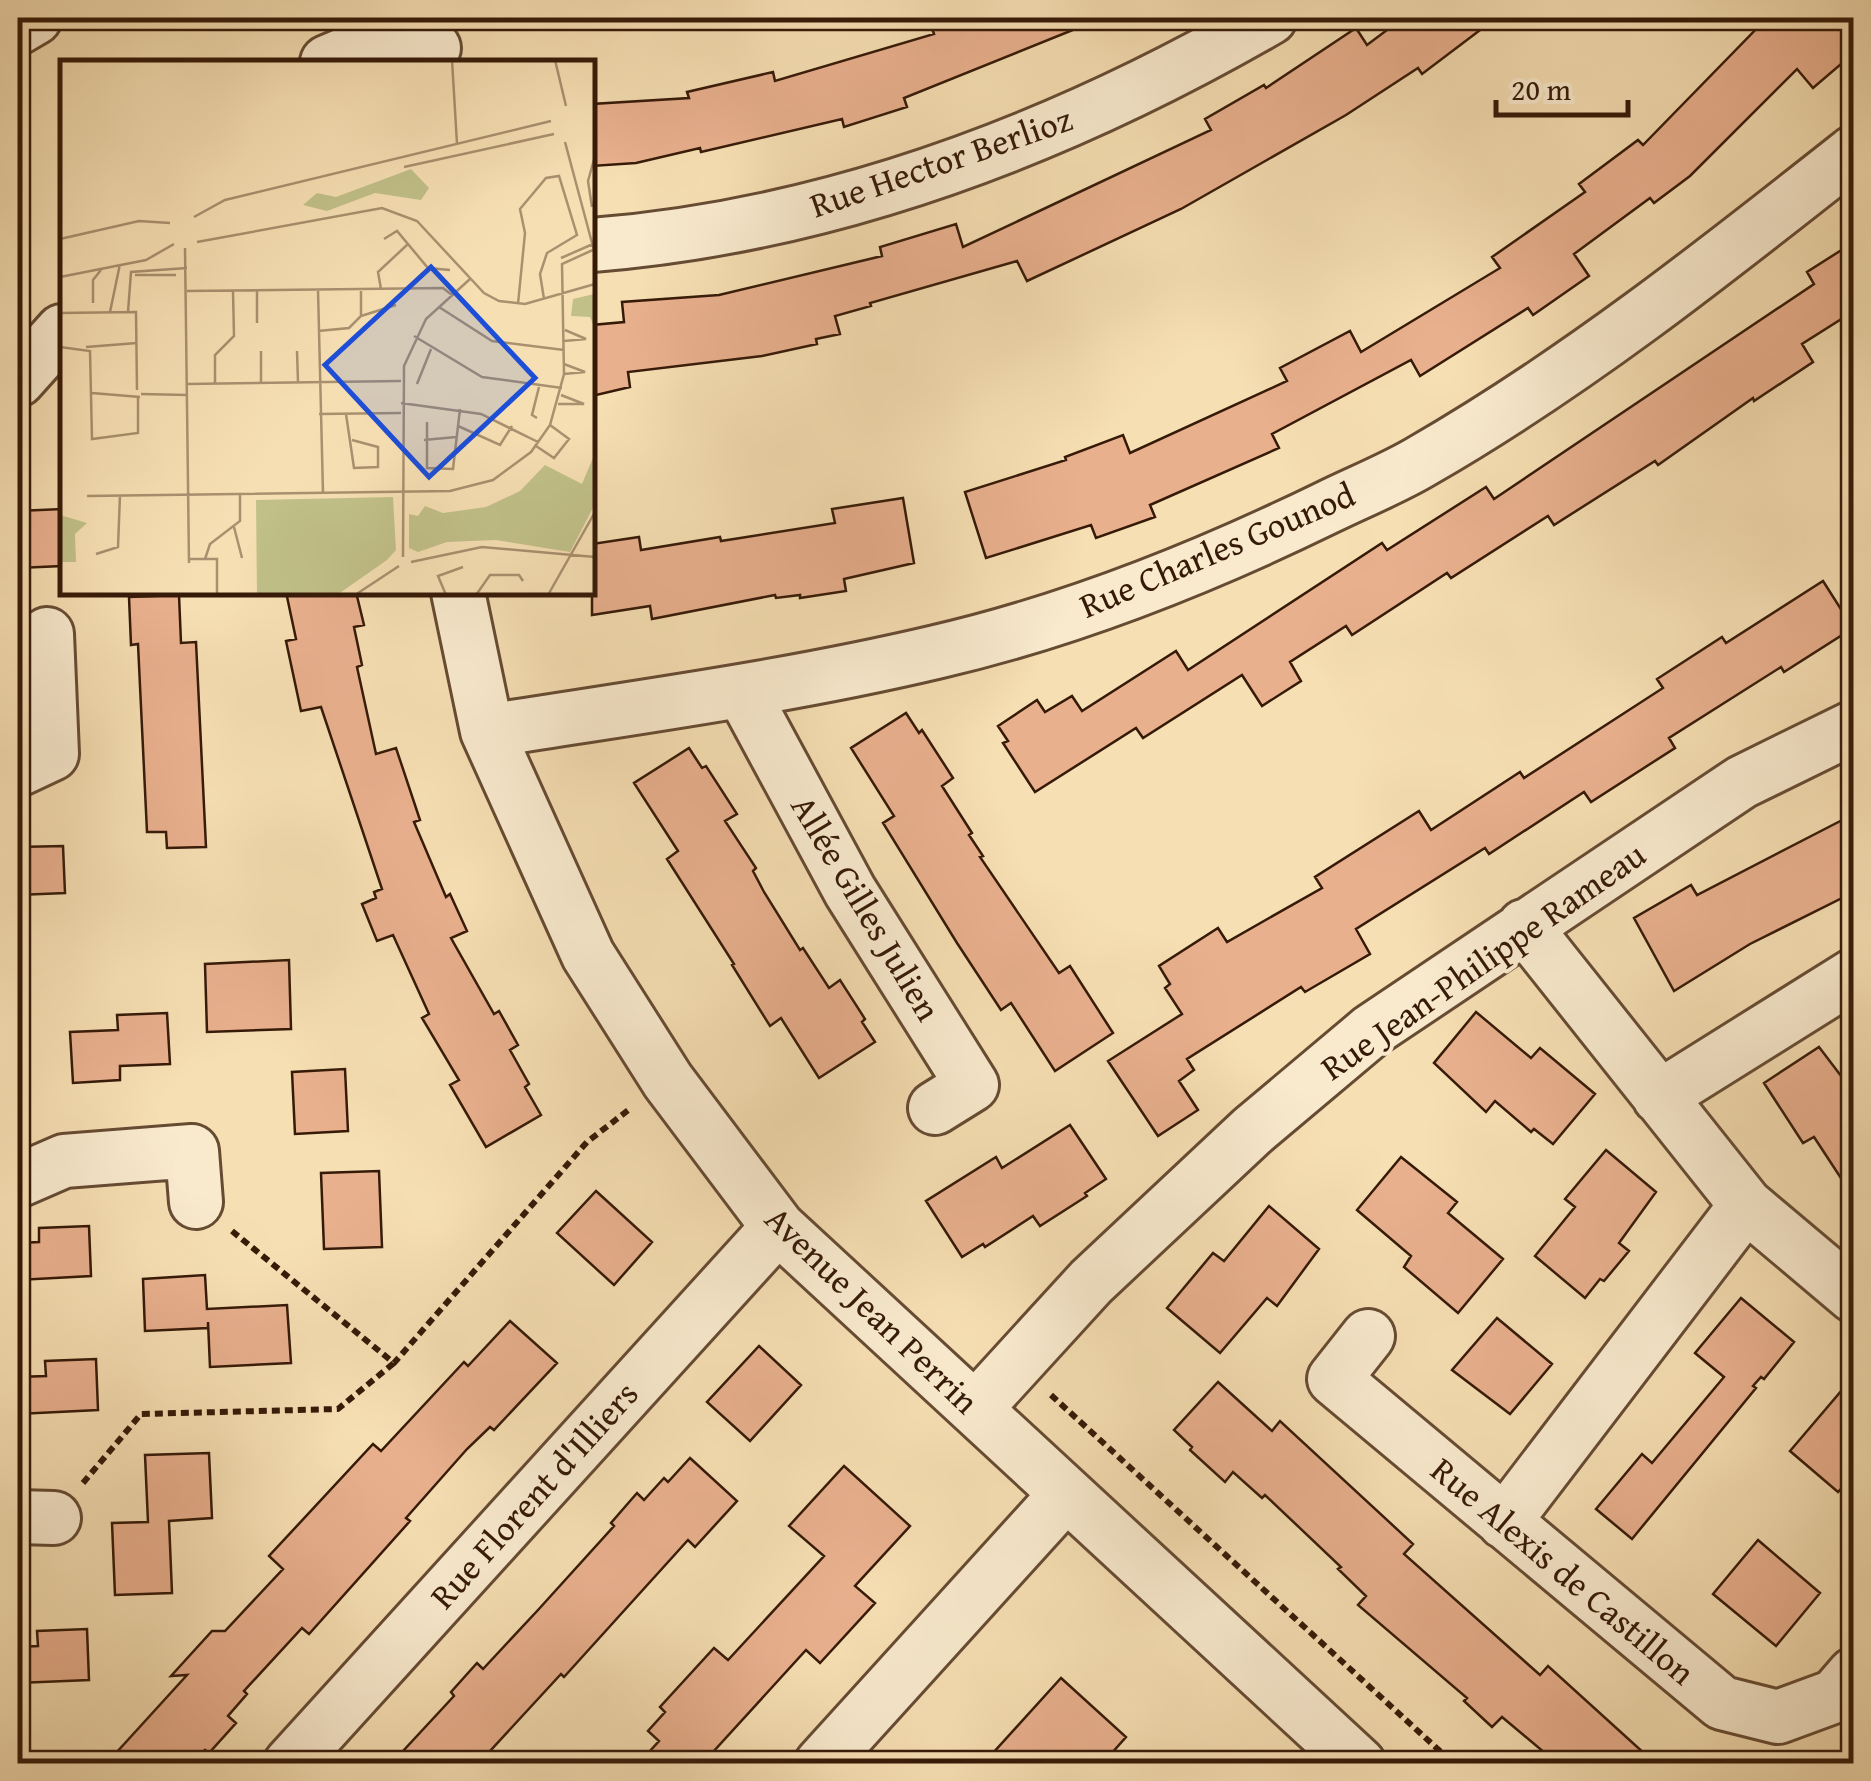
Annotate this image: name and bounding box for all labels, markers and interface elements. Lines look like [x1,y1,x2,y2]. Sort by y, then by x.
scale bar [1496,55,1628,117]
inset map [60,60,595,595]
text: 20 m [1511,67,1571,111]
street label: Rue Hector Berlioz [803,93,1079,230]
street label: Rue Charles Gounod [1071,468,1363,631]
street label: Allée Gilles Julien [779,785,954,1031]
street label: Rue Jean-Philippe Rameau [1310,829,1655,1092]
street label: Avenue Jean Perrin [754,1194,991,1426]
street label: Rue Florent d'Illiers [417,1370,650,1620]
street label: Rue Alexis de Castillon [1420,1445,1707,1697]

